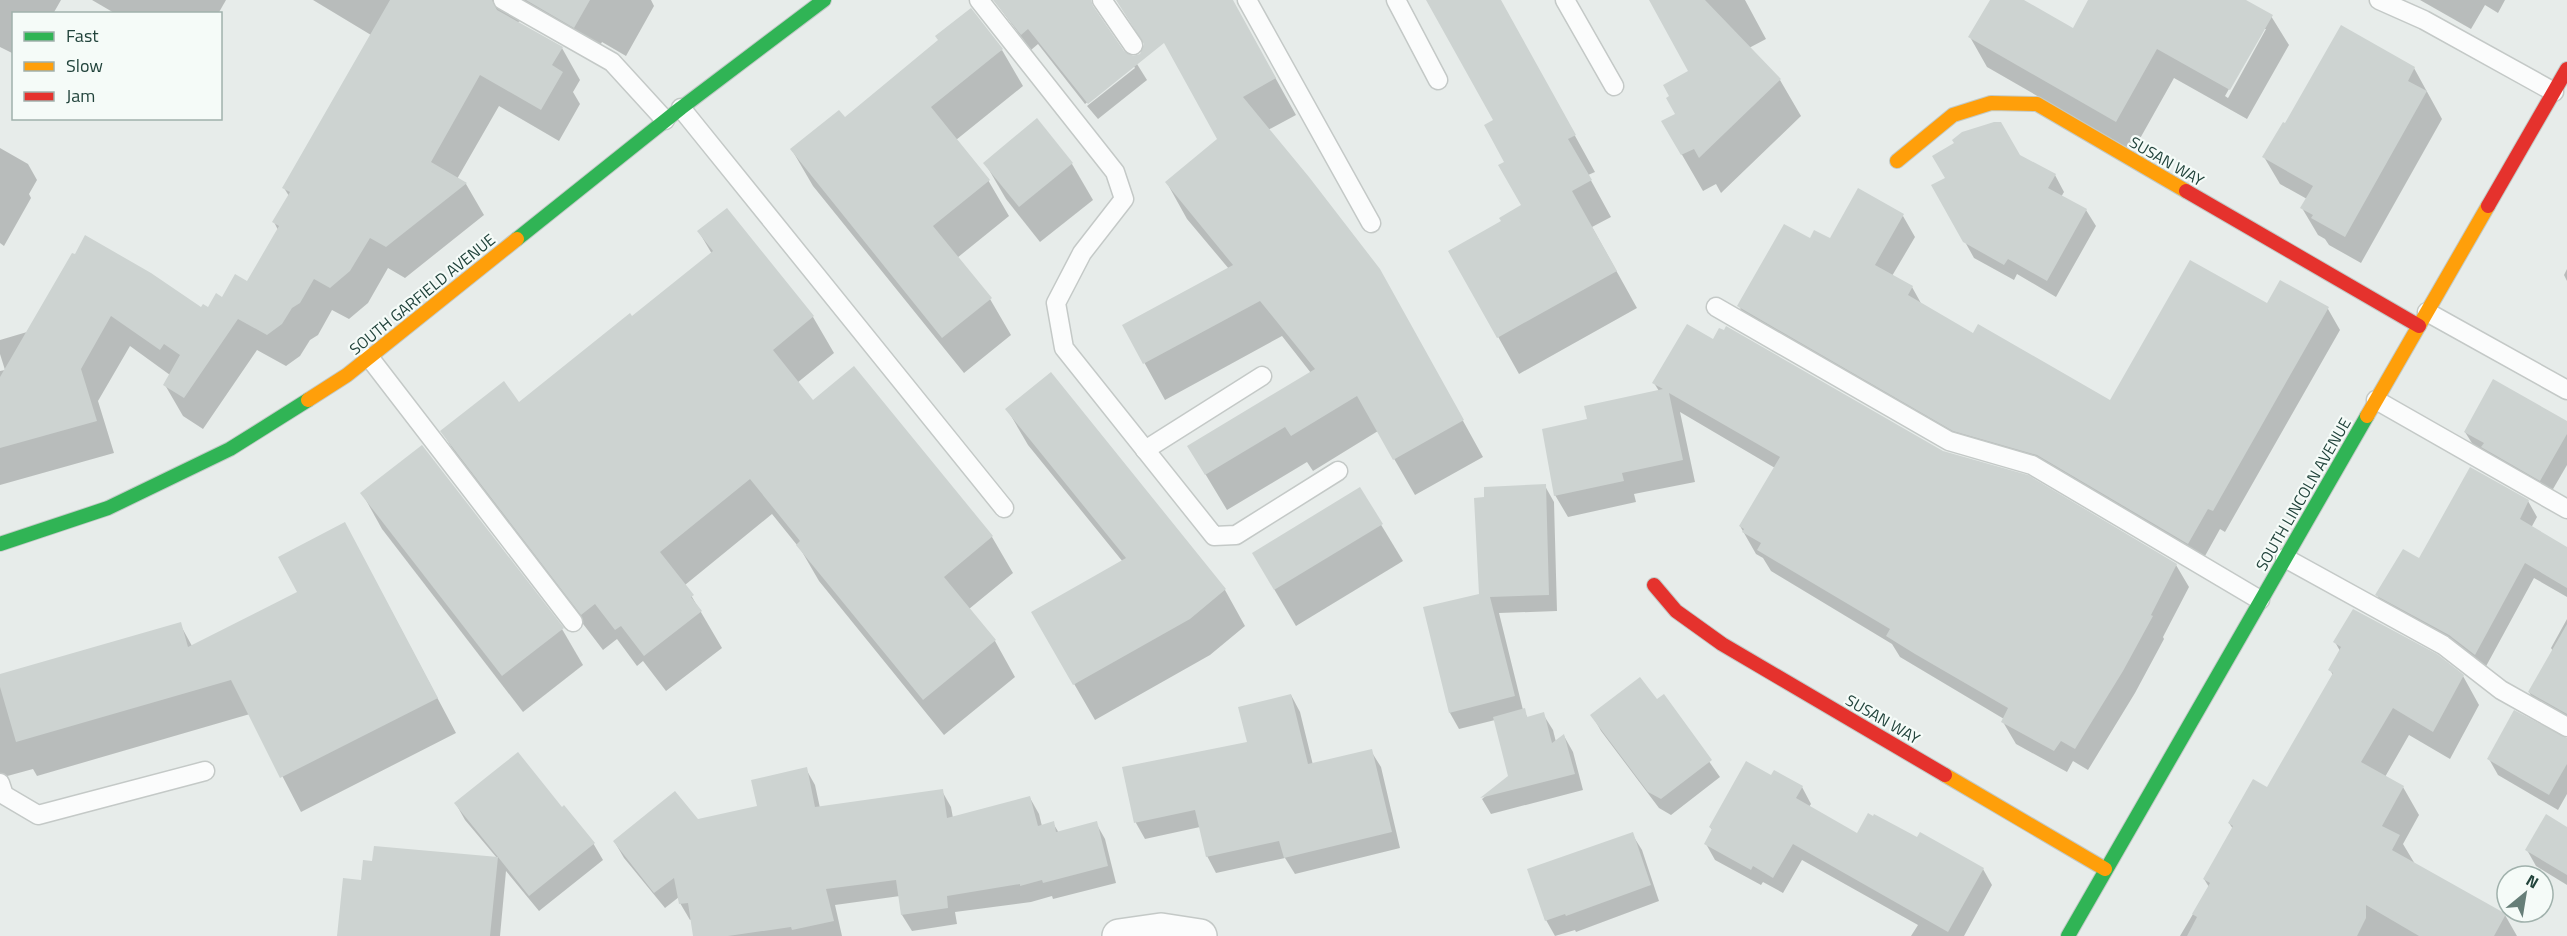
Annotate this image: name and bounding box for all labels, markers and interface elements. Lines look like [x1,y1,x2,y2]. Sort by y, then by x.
legend [12,12,222,120]
text: Fast [66,22,99,49]
text: Slow [66,52,103,79]
text: Jam [66,82,95,109]
street label: SUSAN WAY [2125,130,2209,192]
street label: SOUTH GARFIELD AVENUE [344,227,500,360]
street label: SOUTH LINCOLN AVENUE [2249,413,2357,575]
street label: SUSAN WAY [1841,688,1925,750]
north arrow [2495,864,2555,924]
text: N [2522,868,2543,894]

